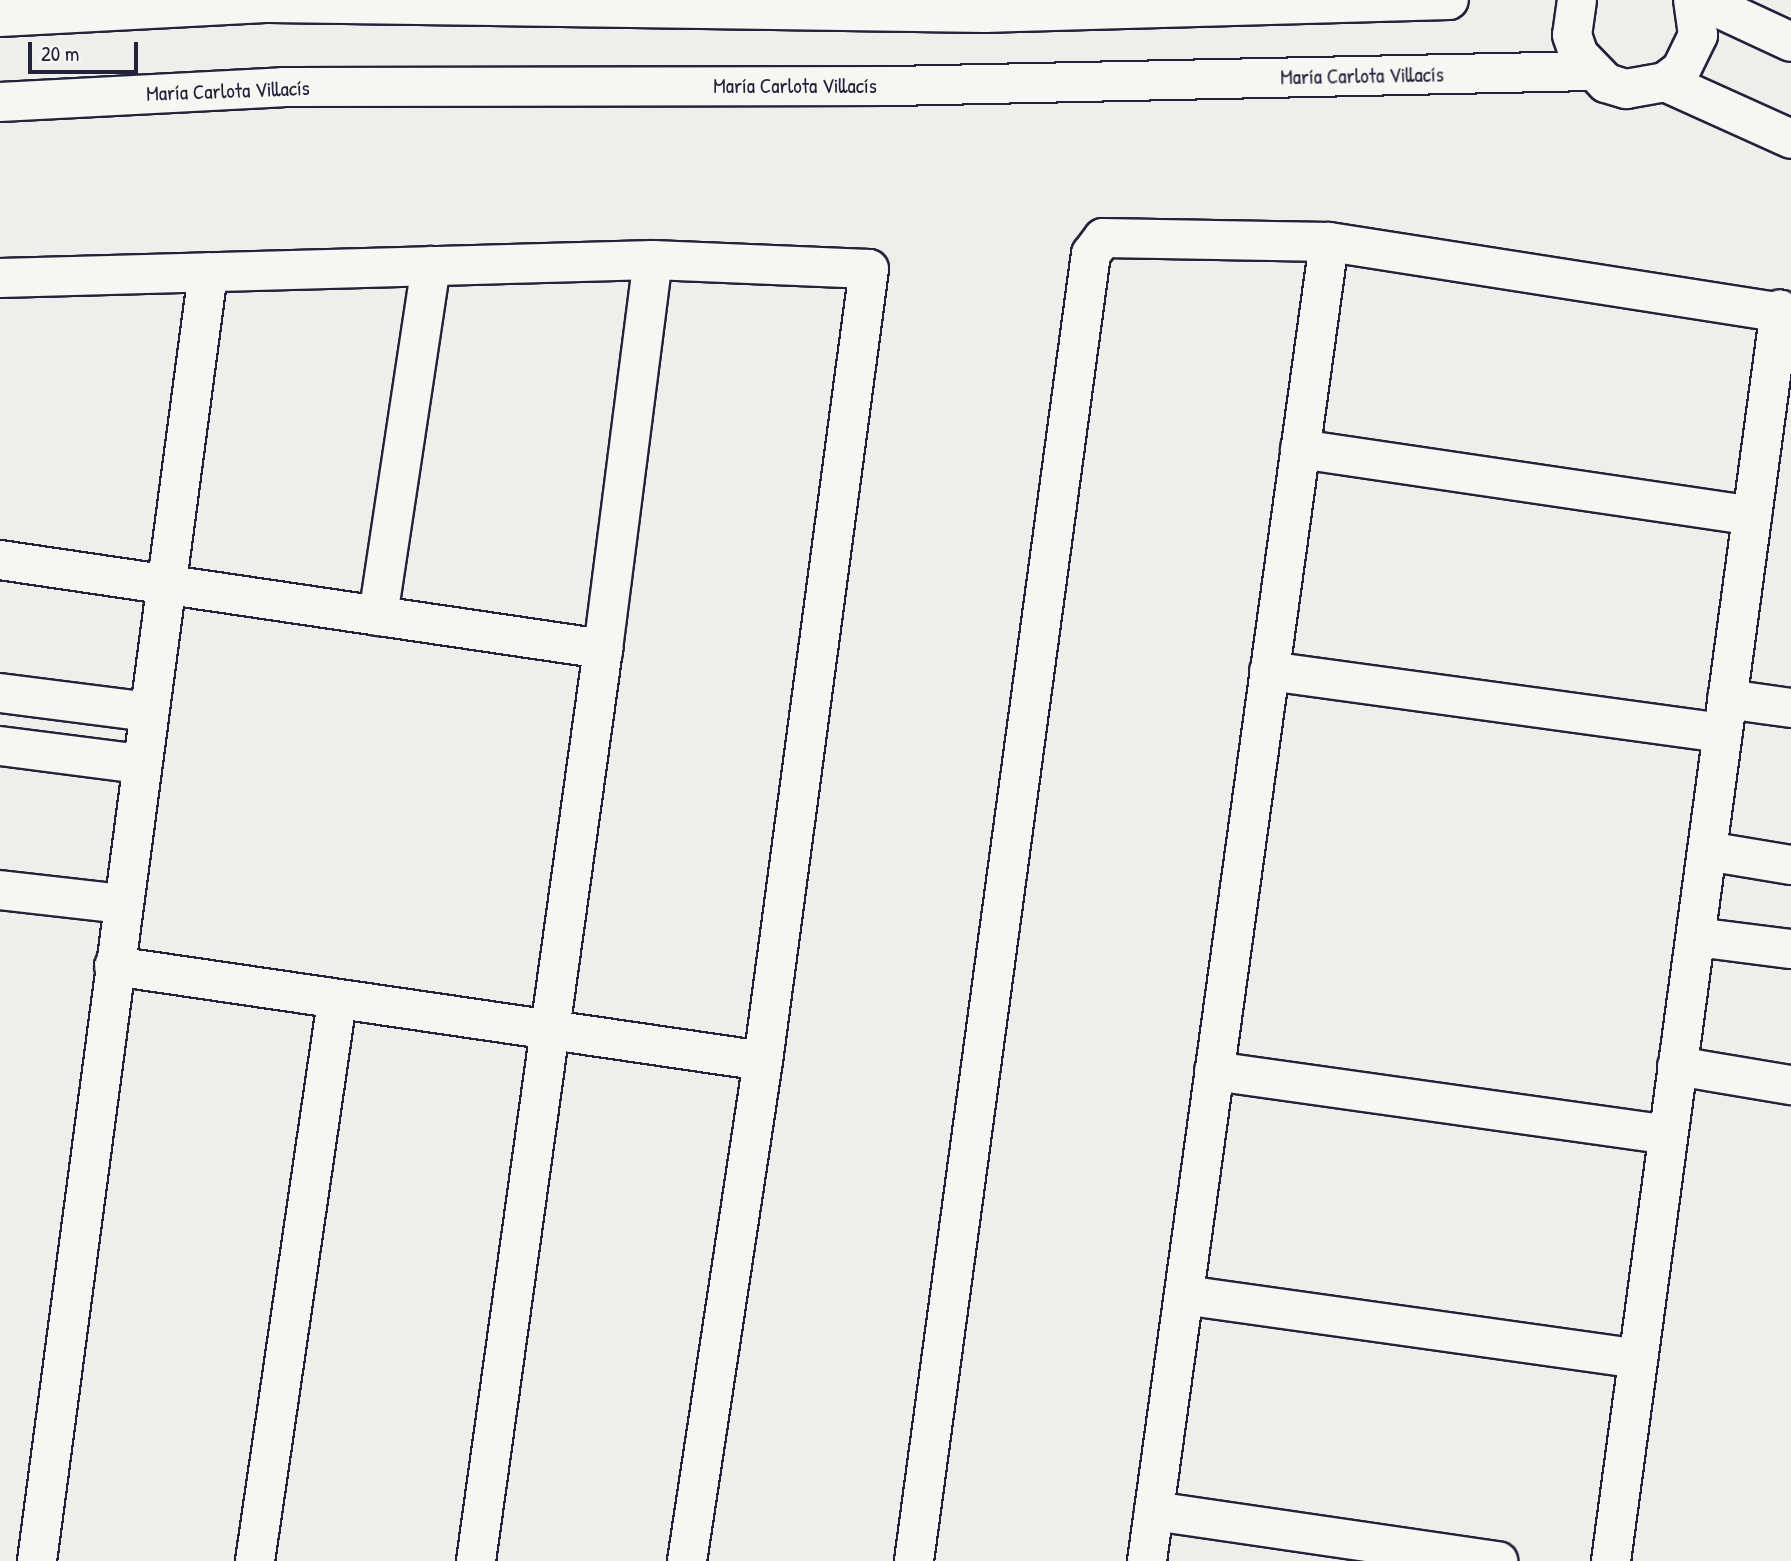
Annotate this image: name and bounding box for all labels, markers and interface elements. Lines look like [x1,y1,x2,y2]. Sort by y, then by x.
scale bar [32,28,142,72]
text: 20 m [41,39,79,68]
street label: María Carlota Villacís [1280,62,1444,90]
street label: María Carlota Villacís [713,73,877,99]
street label: María Carlota Villacís [146,76,310,106]

